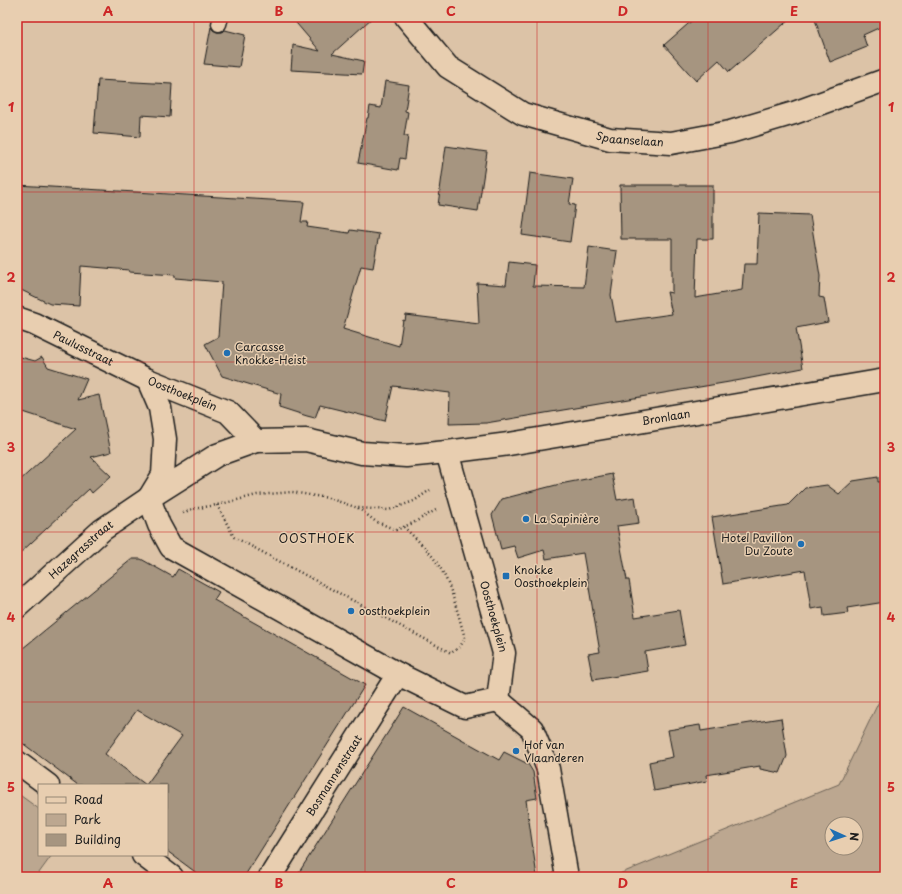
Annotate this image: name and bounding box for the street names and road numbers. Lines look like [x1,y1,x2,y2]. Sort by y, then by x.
street label: Spaanselaan [594,126,664,150]
street label: Paulusstraat [50,326,117,370]
street label: Oosthoekplein [145,372,220,415]
street label: Bronlaan [640,404,691,429]
street label: Hazegrasstraat [44,515,117,583]
street label: Oosthoekplein [476,579,512,654]
street label: Bosmannenstraat [301,731,366,819]

